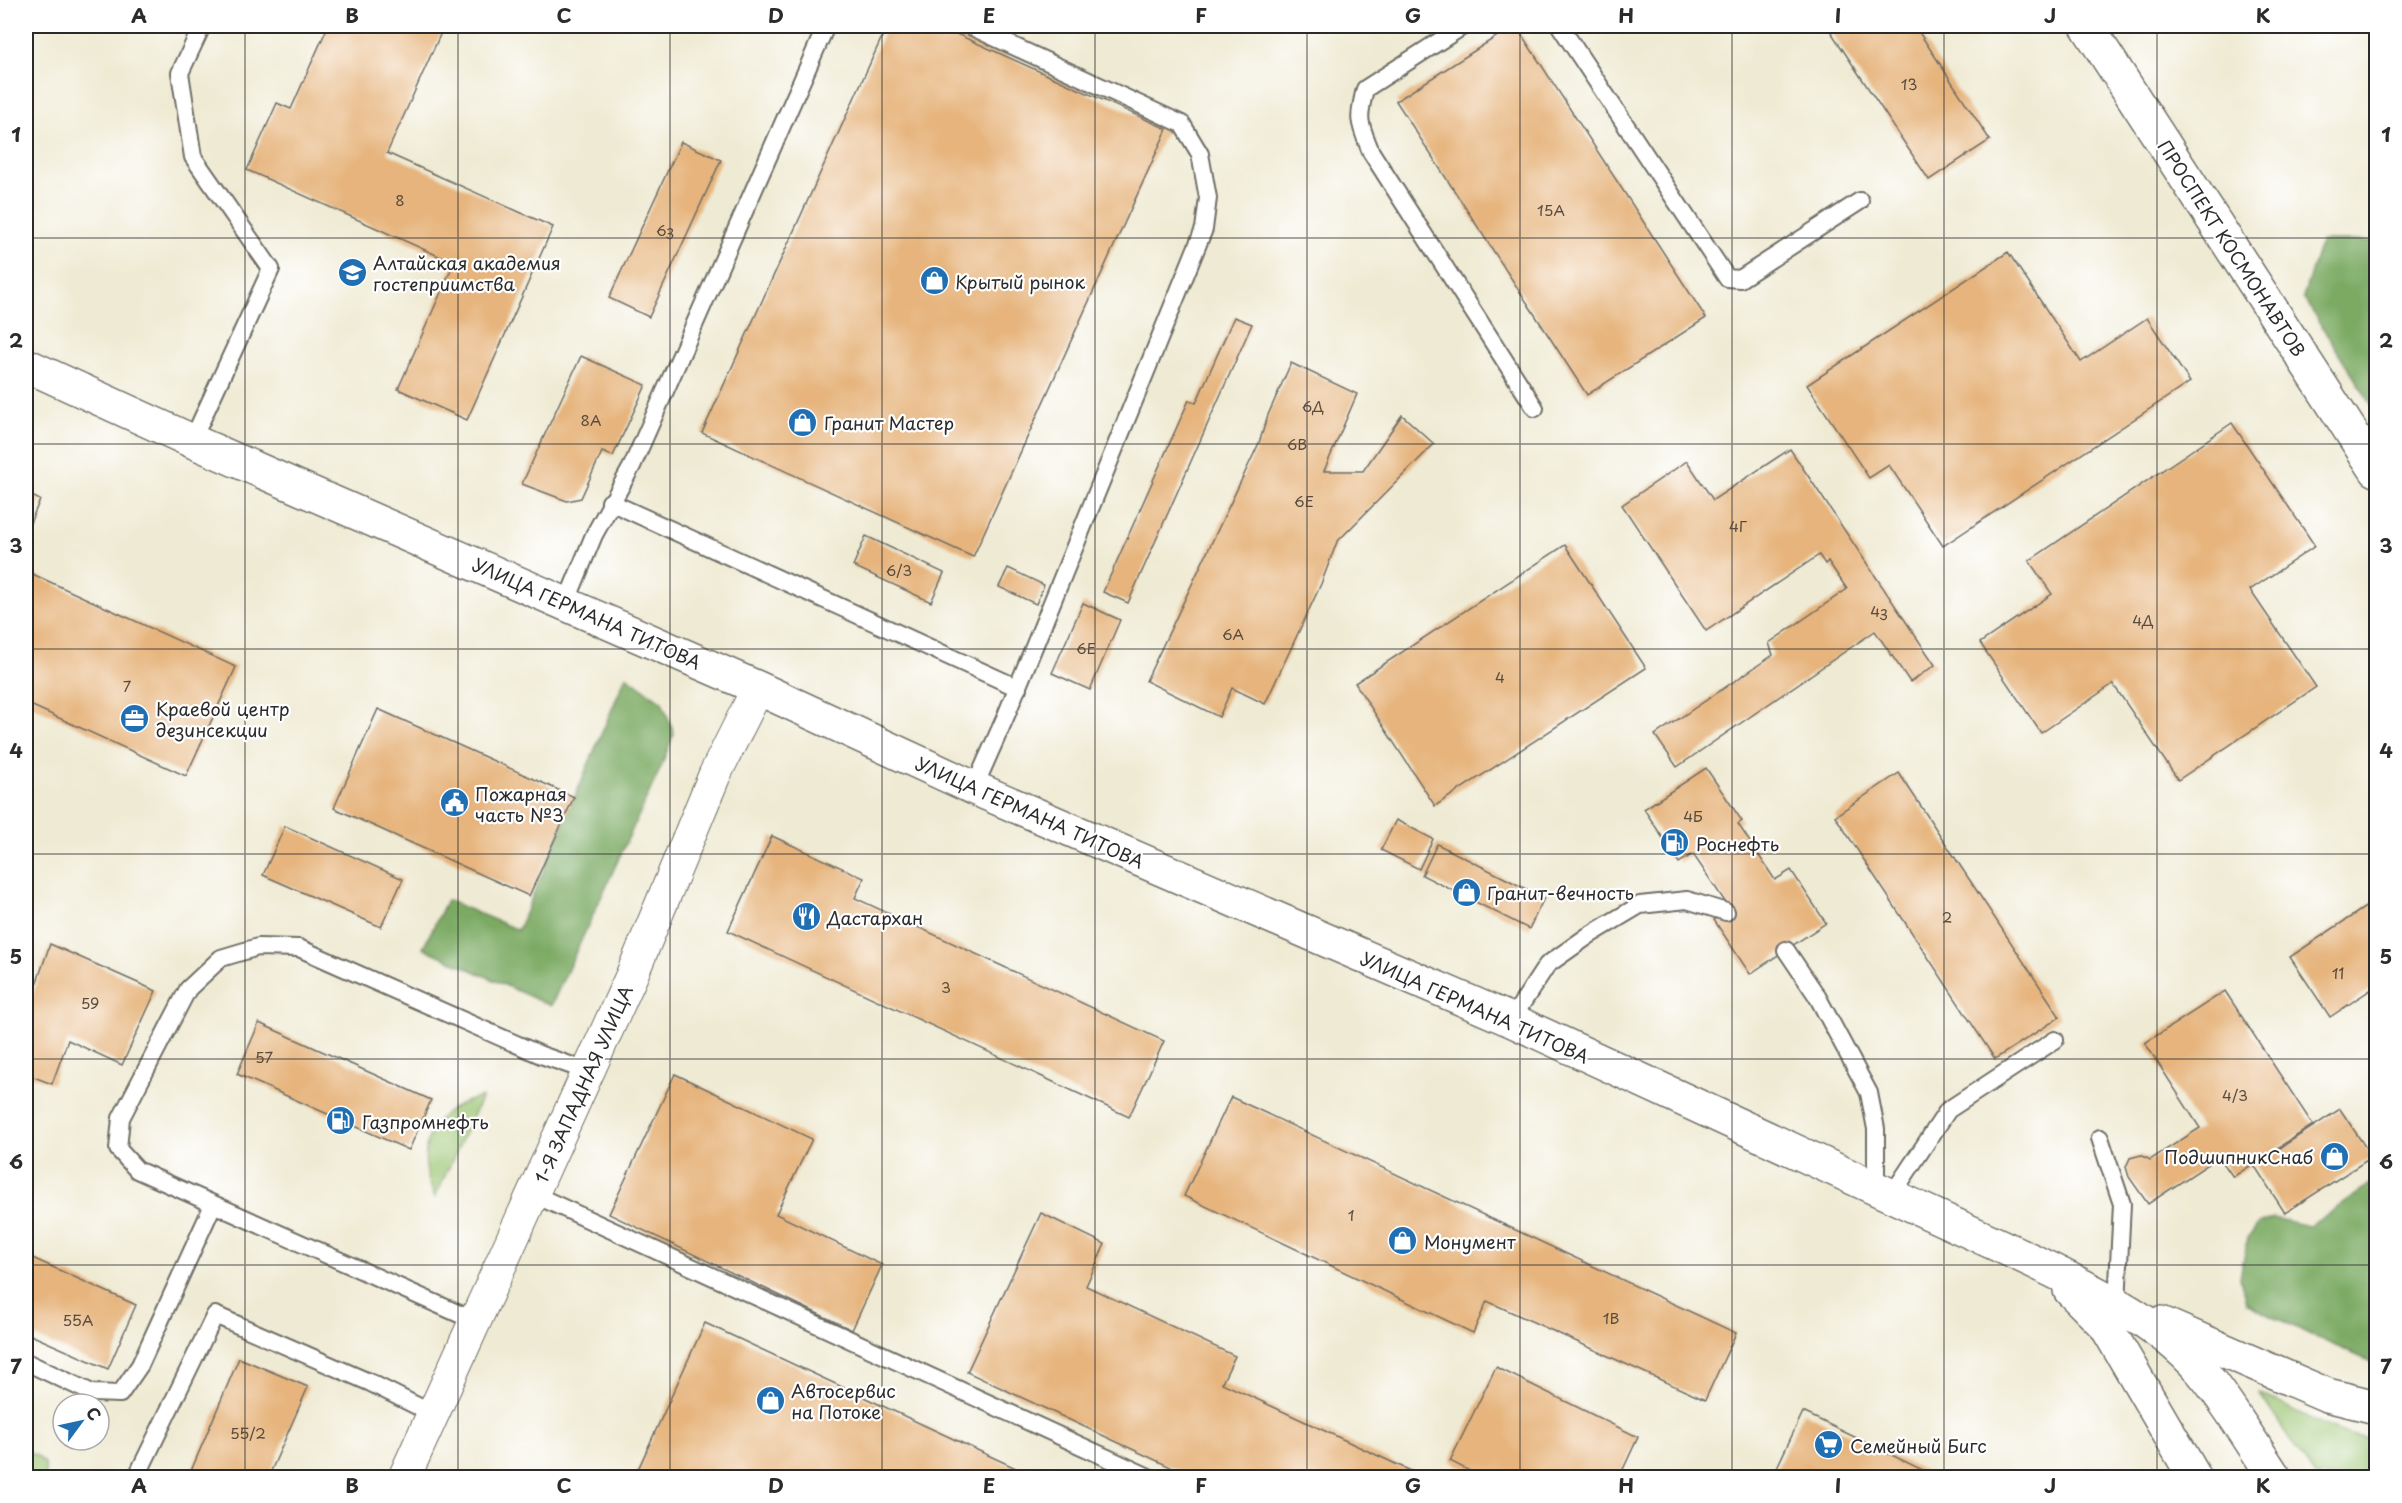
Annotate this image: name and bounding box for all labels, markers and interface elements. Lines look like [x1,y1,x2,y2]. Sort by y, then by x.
text: A [131,0,147,30]
text: B [345,0,359,30]
text: C [556,0,572,30]
text: D [768,0,784,30]
text: E [983,0,995,30]
text: F [1195,0,1207,30]
text: G [1405,0,1421,30]
text: H [1618,0,1634,30]
text: I [1835,0,1841,30]
text: J [2044,0,2056,30]
text: K [2256,0,2271,30]
house number: 13 [1901,72,1917,95]
text: 1 [11,119,21,149]
text: 1 [2381,119,2391,149]
street label: ПРОСПЕКТ КОСМОНАВТОВ [2152,134,2312,362]
house number: 8 [395,188,405,211]
house number: 15А [1537,198,1565,221]
house number: 6з [656,218,674,241]
place label: Алтайская академия гостеприимства [373,249,561,297]
school or university icon: Алтайская академия гостеприимства [336,256,368,288]
shop icon: Крытый рынок [918,265,950,297]
place label: Крытый рынок [955,268,1086,295]
text: 2 [9,325,23,355]
text: 2 [2379,325,2393,355]
house number: 6Д [1302,394,1324,417]
shop icon: Гранит Мастер [787,406,819,438]
house number: 8А [581,408,601,431]
place label: Гранит Мастер [824,409,954,436]
house number: 6В [1287,432,1307,455]
house number: 6Е [1294,489,1314,512]
house number: 4Г [1729,514,1748,537]
text: 3 [9,530,23,560]
text: 3 [2379,530,2393,560]
street label: УЛИЦА ГЕРМАНА ТИТОВА [469,550,705,676]
house number: 6/3 [886,558,912,581]
house number: 4з [1870,599,1888,622]
house number: 4Д [2132,608,2154,631]
house number: 6А [1222,622,1244,645]
house number: 6Е [1076,636,1096,659]
house number: 4 [1495,665,1505,688]
house number: 7 [123,674,132,697]
place label: Краевой центр дезинсекции [156,695,290,743]
office icon: Краевой центр дезинсекции [119,702,151,734]
text: 4 [9,735,23,765]
text: 4 [2379,735,2393,765]
street label: УЛИЦА ГЕРМАНА ТИТОВА [912,749,1148,875]
place label: Пожарная часть №3 [475,780,567,828]
public building icon: Пожарная часть №3 [438,787,470,819]
house number: 4Б [1683,804,1703,827]
fuel station icon: Роснефть [1659,827,1691,859]
place label: Роснефть [1696,830,1780,857]
shop icon: Гранит-вечность [1450,876,1482,908]
place label: Гранит-вечность [1487,879,1634,906]
restaurant icon: Дастархан [790,901,822,933]
place label: Дастархан [826,904,923,931]
house number: 2 [1942,905,1952,928]
text: 5 [10,941,22,971]
text: 5 [2380,941,2392,971]
street label: УЛИЦА ГЕРМАНА ТИТОВА [1357,944,1593,1070]
house number: 11 [2332,961,2344,984]
house number: 3 [941,975,951,998]
street label: 1-Я ЗАПАДНАЯ УЛИЦА [527,981,639,1187]
house number: 59 [81,991,99,1014]
house number: 57 [255,1045,273,1068]
house number: 4/3 [2222,1083,2248,1106]
fuel station icon: Газпромнефть [325,1105,357,1137]
place label: Газпромнефть [362,1108,489,1135]
shop icon: ПодшипникСнаб [2318,1140,2350,1172]
place label: ПодшипникСнаб [2164,1143,2313,1170]
text: 6 [9,1146,23,1176]
text: 6 [2379,1146,2393,1176]
house number: 1 [1348,1203,1354,1226]
shop icon: Монумент [1387,1225,1419,1257]
place label: Монумент [1424,1228,1516,1255]
house number: 1В [1603,1306,1619,1329]
house number: 55А [63,1308,93,1331]
text: 7 [10,1351,22,1381]
text: 7 [2380,1351,2392,1381]
place label: Автосервис на Потоке [791,1377,896,1425]
shop icon: Автосервис на Потоке [754,1384,786,1416]
north arrow [51,1392,111,1452]
text: С [81,1402,108,1425]
house number: 55/2 [230,1421,266,1444]
supermarket icon: Семейный Бигс [1813,1429,1845,1461]
place label: Семейный Бигс [1850,1432,1987,1459]
text: A [131,1470,147,1500]
text: B [345,1470,359,1500]
text: C [556,1470,572,1500]
text: D [768,1470,784,1500]
text: E [983,1470,995,1500]
text: F [1195,1470,1207,1500]
text: G [1405,1470,1421,1500]
text: H [1618,1470,1634,1500]
text: I [1835,1470,1841,1500]
text: J [2044,1470,2056,1500]
text: K [2256,1470,2271,1500]

